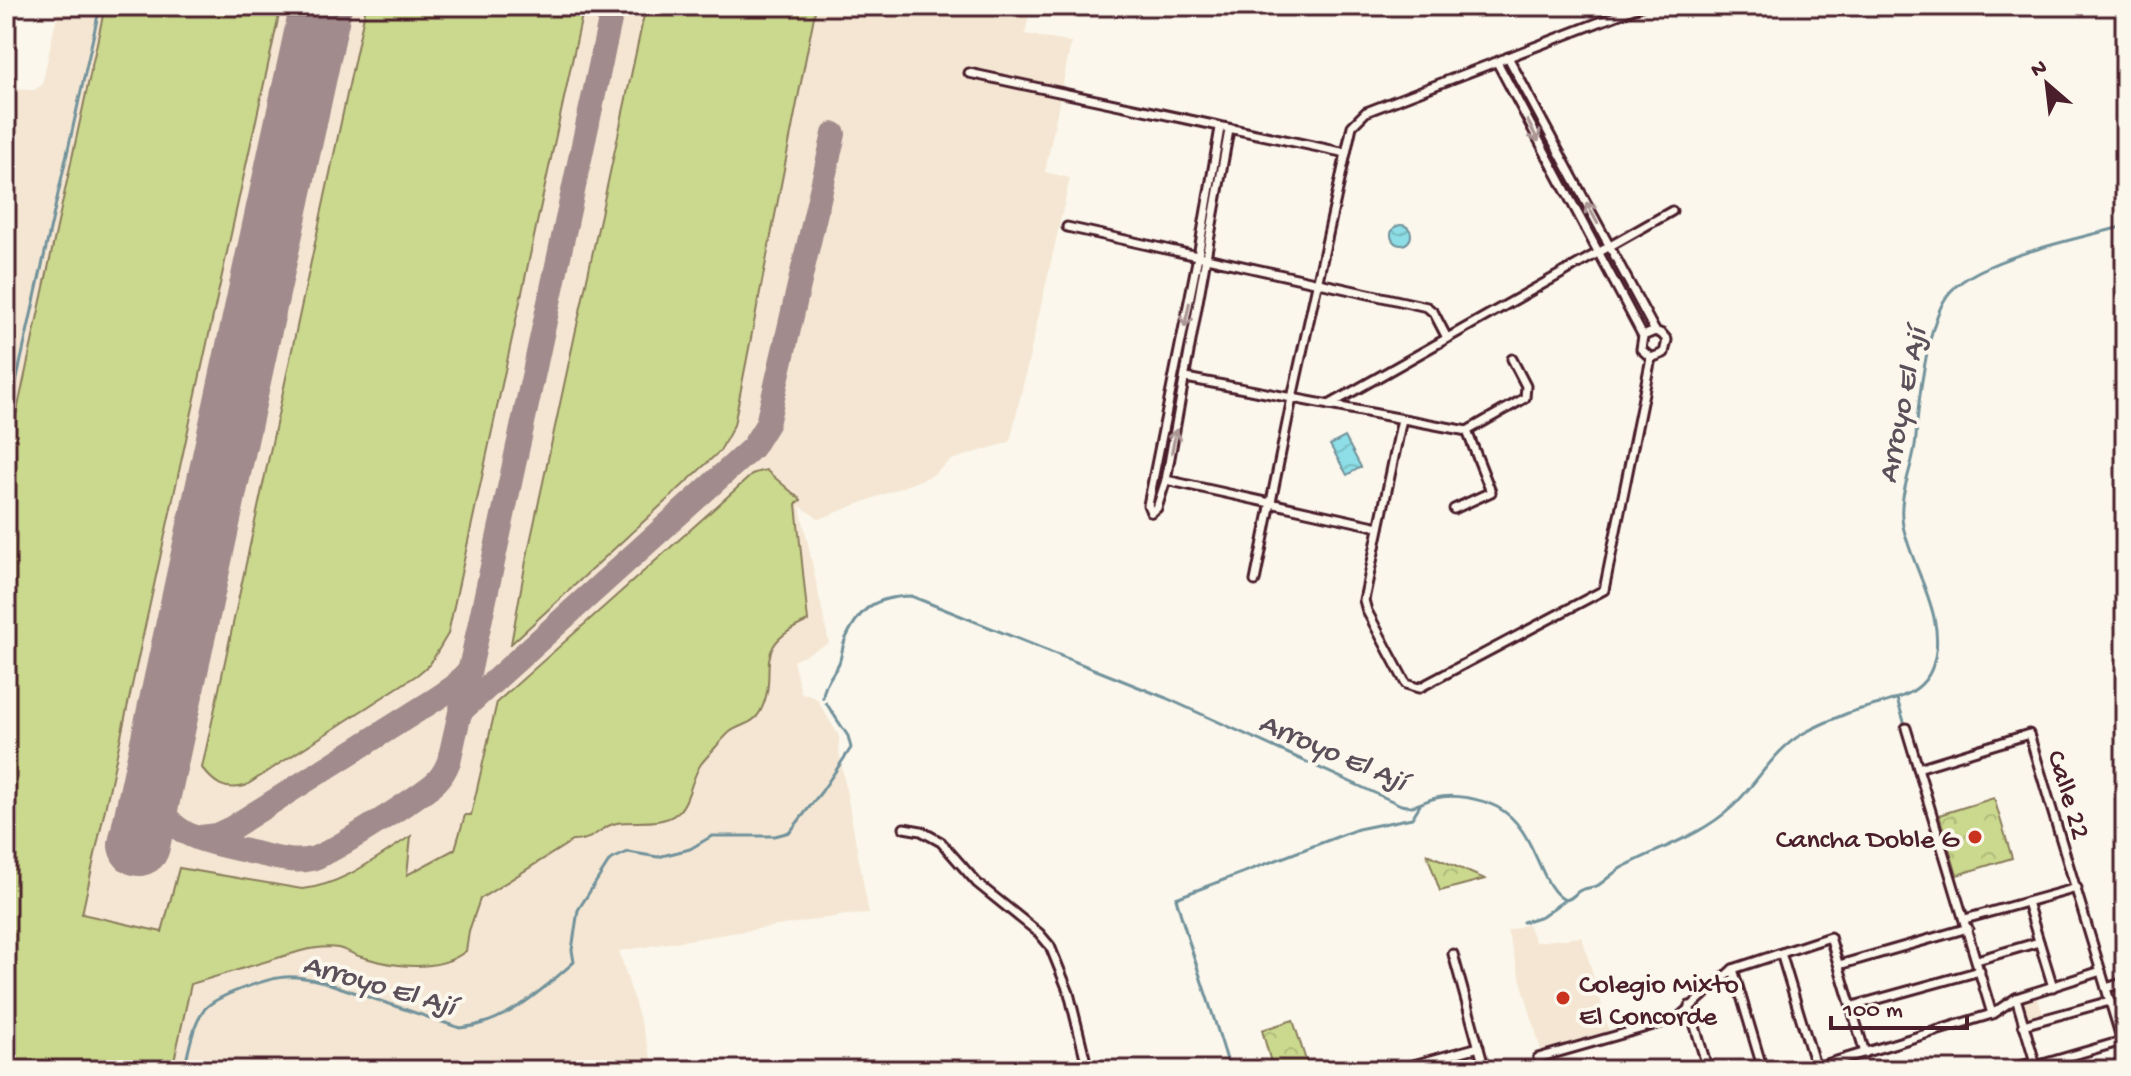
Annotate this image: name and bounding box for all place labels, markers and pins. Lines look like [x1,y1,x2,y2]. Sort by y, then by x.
place label: Cancha Doble G [1776,825,1960,858]
marker: Cancha Doble G [1966,828,1984,846]
place label: Colegio Mixto El Concorde [1579,970,1739,1035]
marker: Colegio Mixto El Concorde [1554,989,1572,1007]

